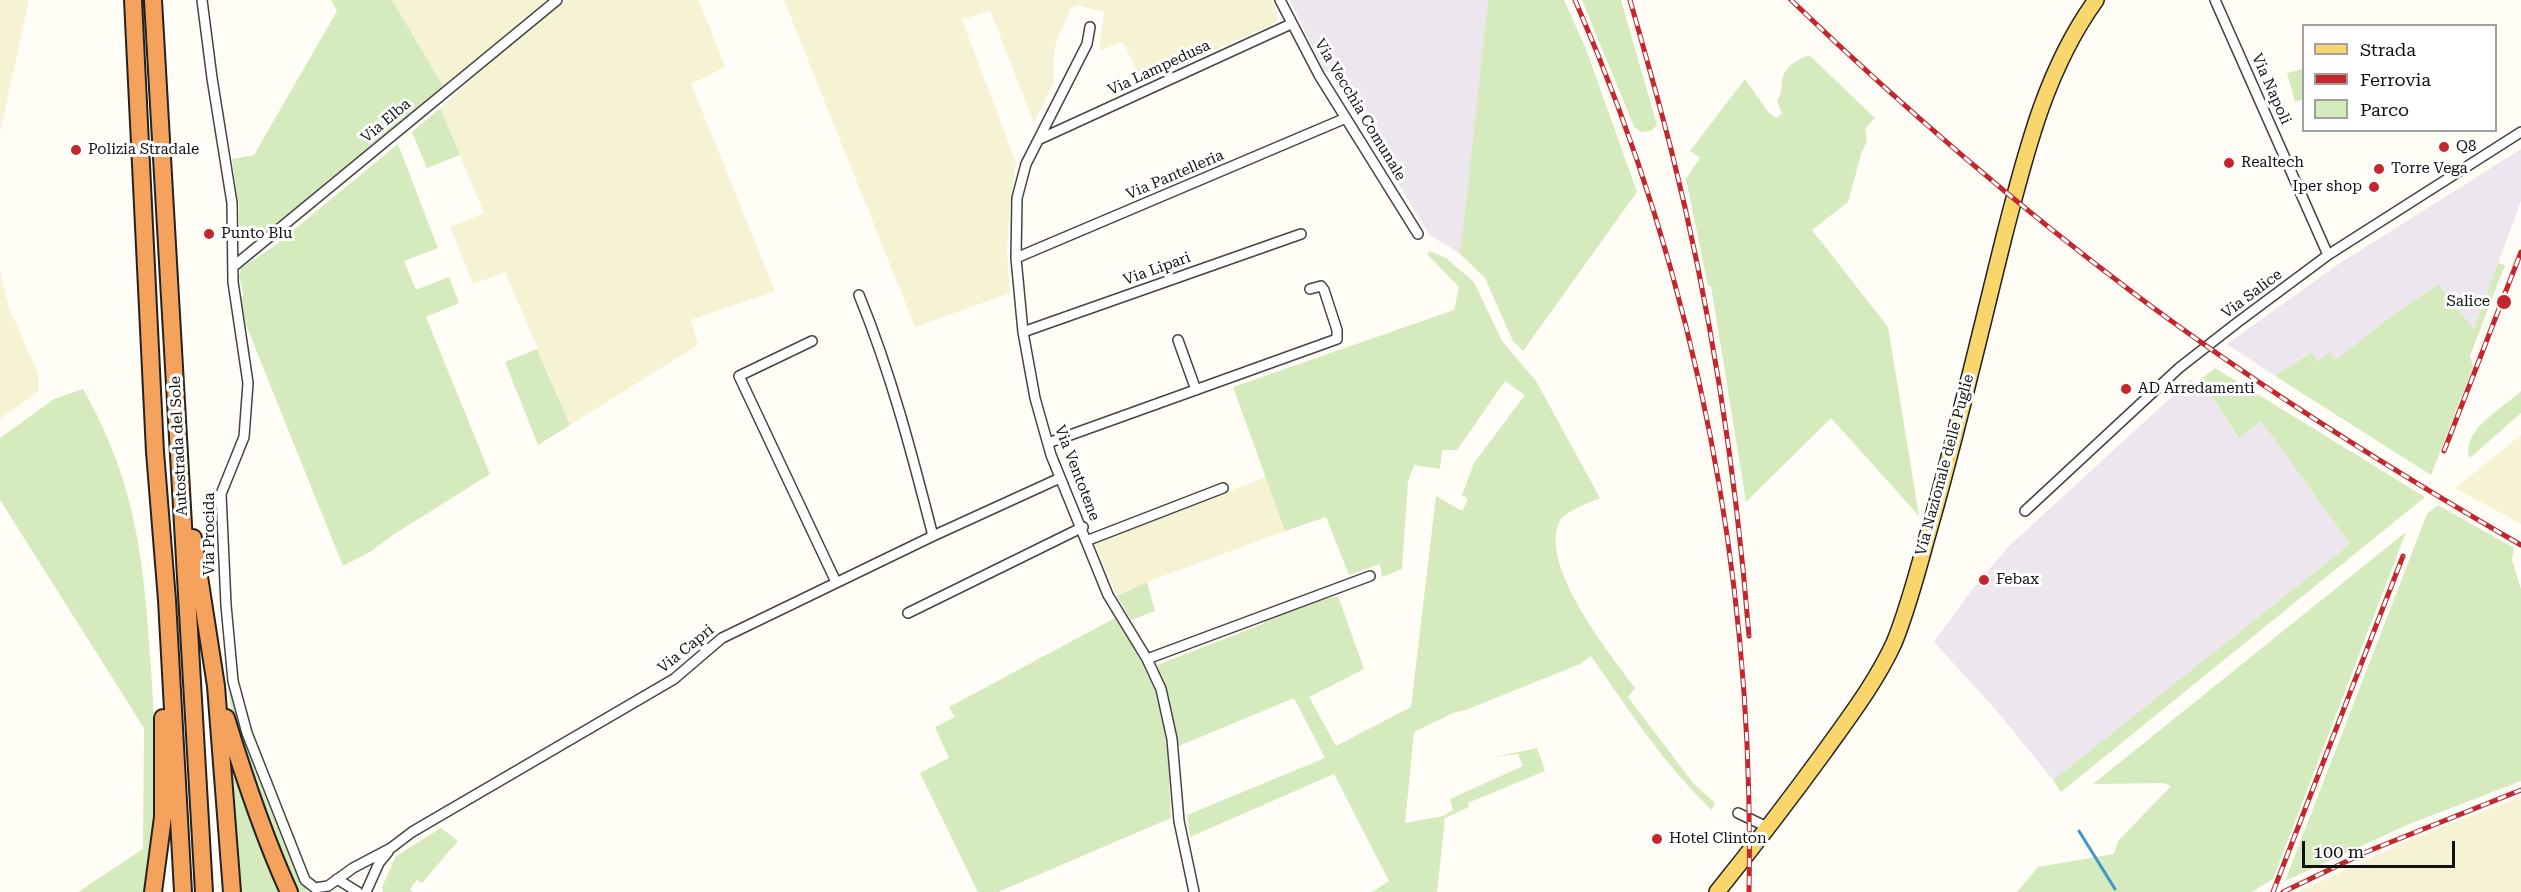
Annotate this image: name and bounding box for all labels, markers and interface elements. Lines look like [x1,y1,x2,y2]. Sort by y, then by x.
legend [2302,24,2497,132]
street label: Via Lampedusa [1105,36,1213,100]
street label: Via Vecchia Comunale [1311,36,1409,184]
text: Strada [2360,39,2416,60]
street label: Via Napoli [2247,51,2295,127]
text: Ferrovia [2360,69,2431,90]
street label: Via Elba [358,95,414,147]
text: Parco [2360,99,2409,120]
place label: Q8 [2456,138,2476,156]
marker: Q8 [2437,140,2451,154]
place label: Polizia Stradale [88,141,199,159]
marker: Polizia Stradale [69,143,83,157]
street label: Via Pantelleria [1123,146,1227,204]
place label: Realtech [2241,154,2304,172]
marker: Realtech [2222,156,2236,170]
place label: Torre Vega [2391,160,2468,178]
marker: Torre Vega [2372,162,2386,176]
place label: Iper shop [2293,178,2362,196]
marker: Iper shop [2367,180,2381,194]
place label: Punto Blu [221,225,292,243]
marker: Punto Blu [202,227,216,241]
street label: Via Lipari [1121,249,1193,289]
street label: Via Salice [2218,266,2286,322]
place label: Salice [2446,293,2490,311]
marker: Salice [2495,293,2513,311]
street label: Via Nazionale delle Puglie [1912,372,1978,558]
street label: Autostrada del Sole [166,375,192,517]
place label: AD Arredamenti [2138,380,2255,398]
marker: AD Arredamenti [2119,382,2133,396]
street label: Via Ventotene [1050,423,1104,523]
street label: Via Procida [201,492,219,576]
place label: Febax [1996,571,2039,589]
marker: Febax [1977,573,1991,587]
street label: Via Capri [654,621,718,677]
scale bar [2305,829,2458,867]
place label: Hotel Clinton [1669,830,1767,848]
marker: Hotel Clinton [1650,832,1664,846]
text: 100 m [2313,841,2364,862]

